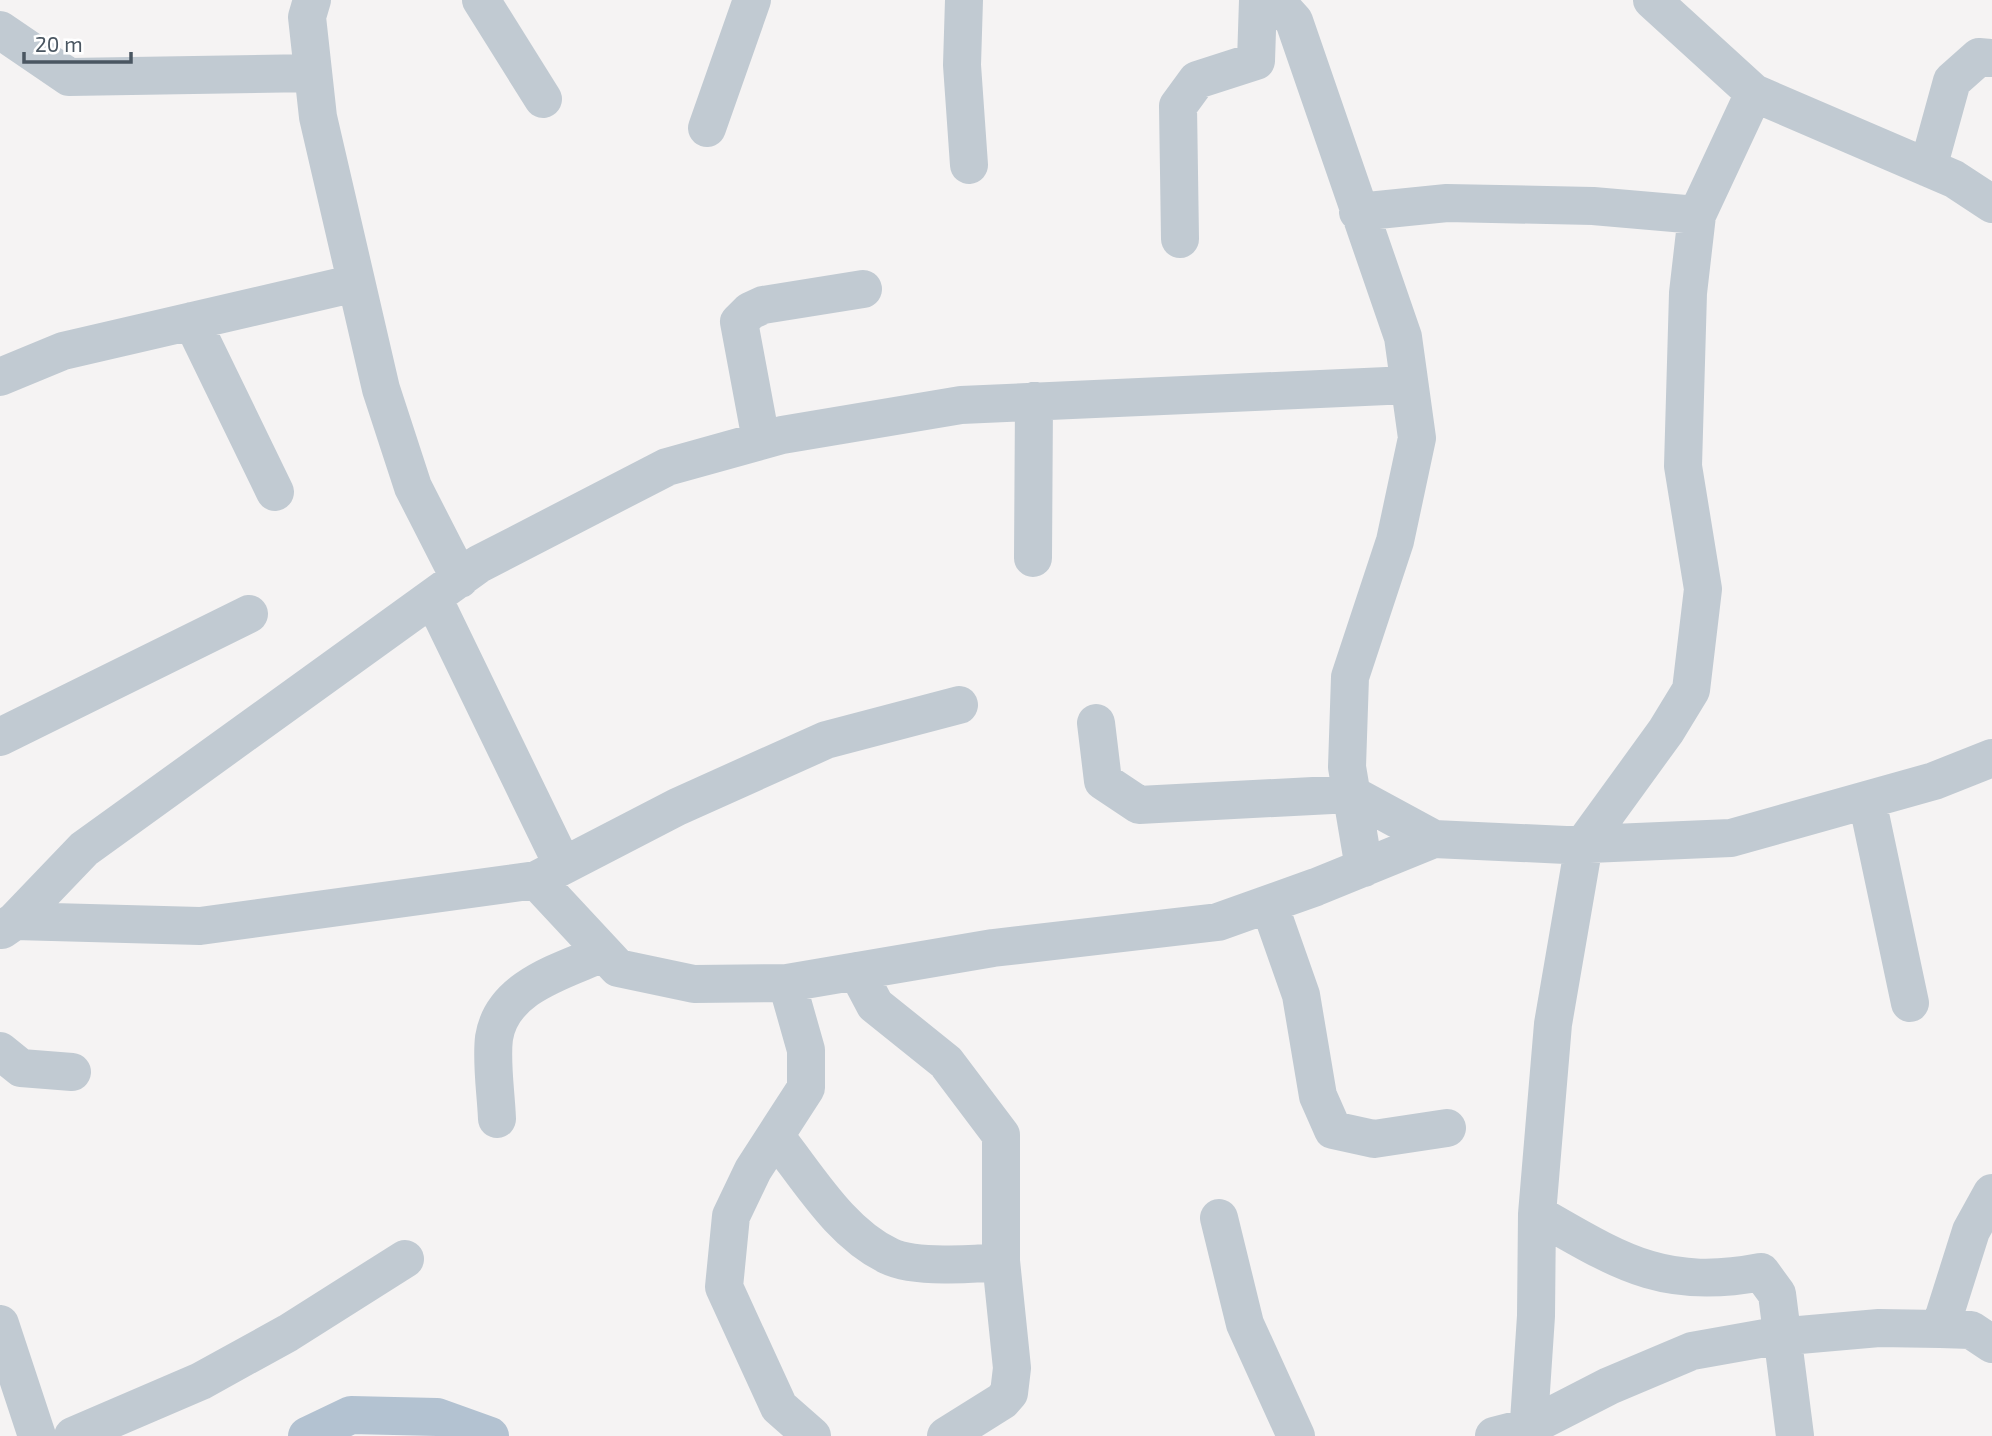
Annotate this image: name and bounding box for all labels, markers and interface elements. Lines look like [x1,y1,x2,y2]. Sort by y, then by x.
scale bar [24,21,131,65]
text: 20 m [35,31,83,56]

